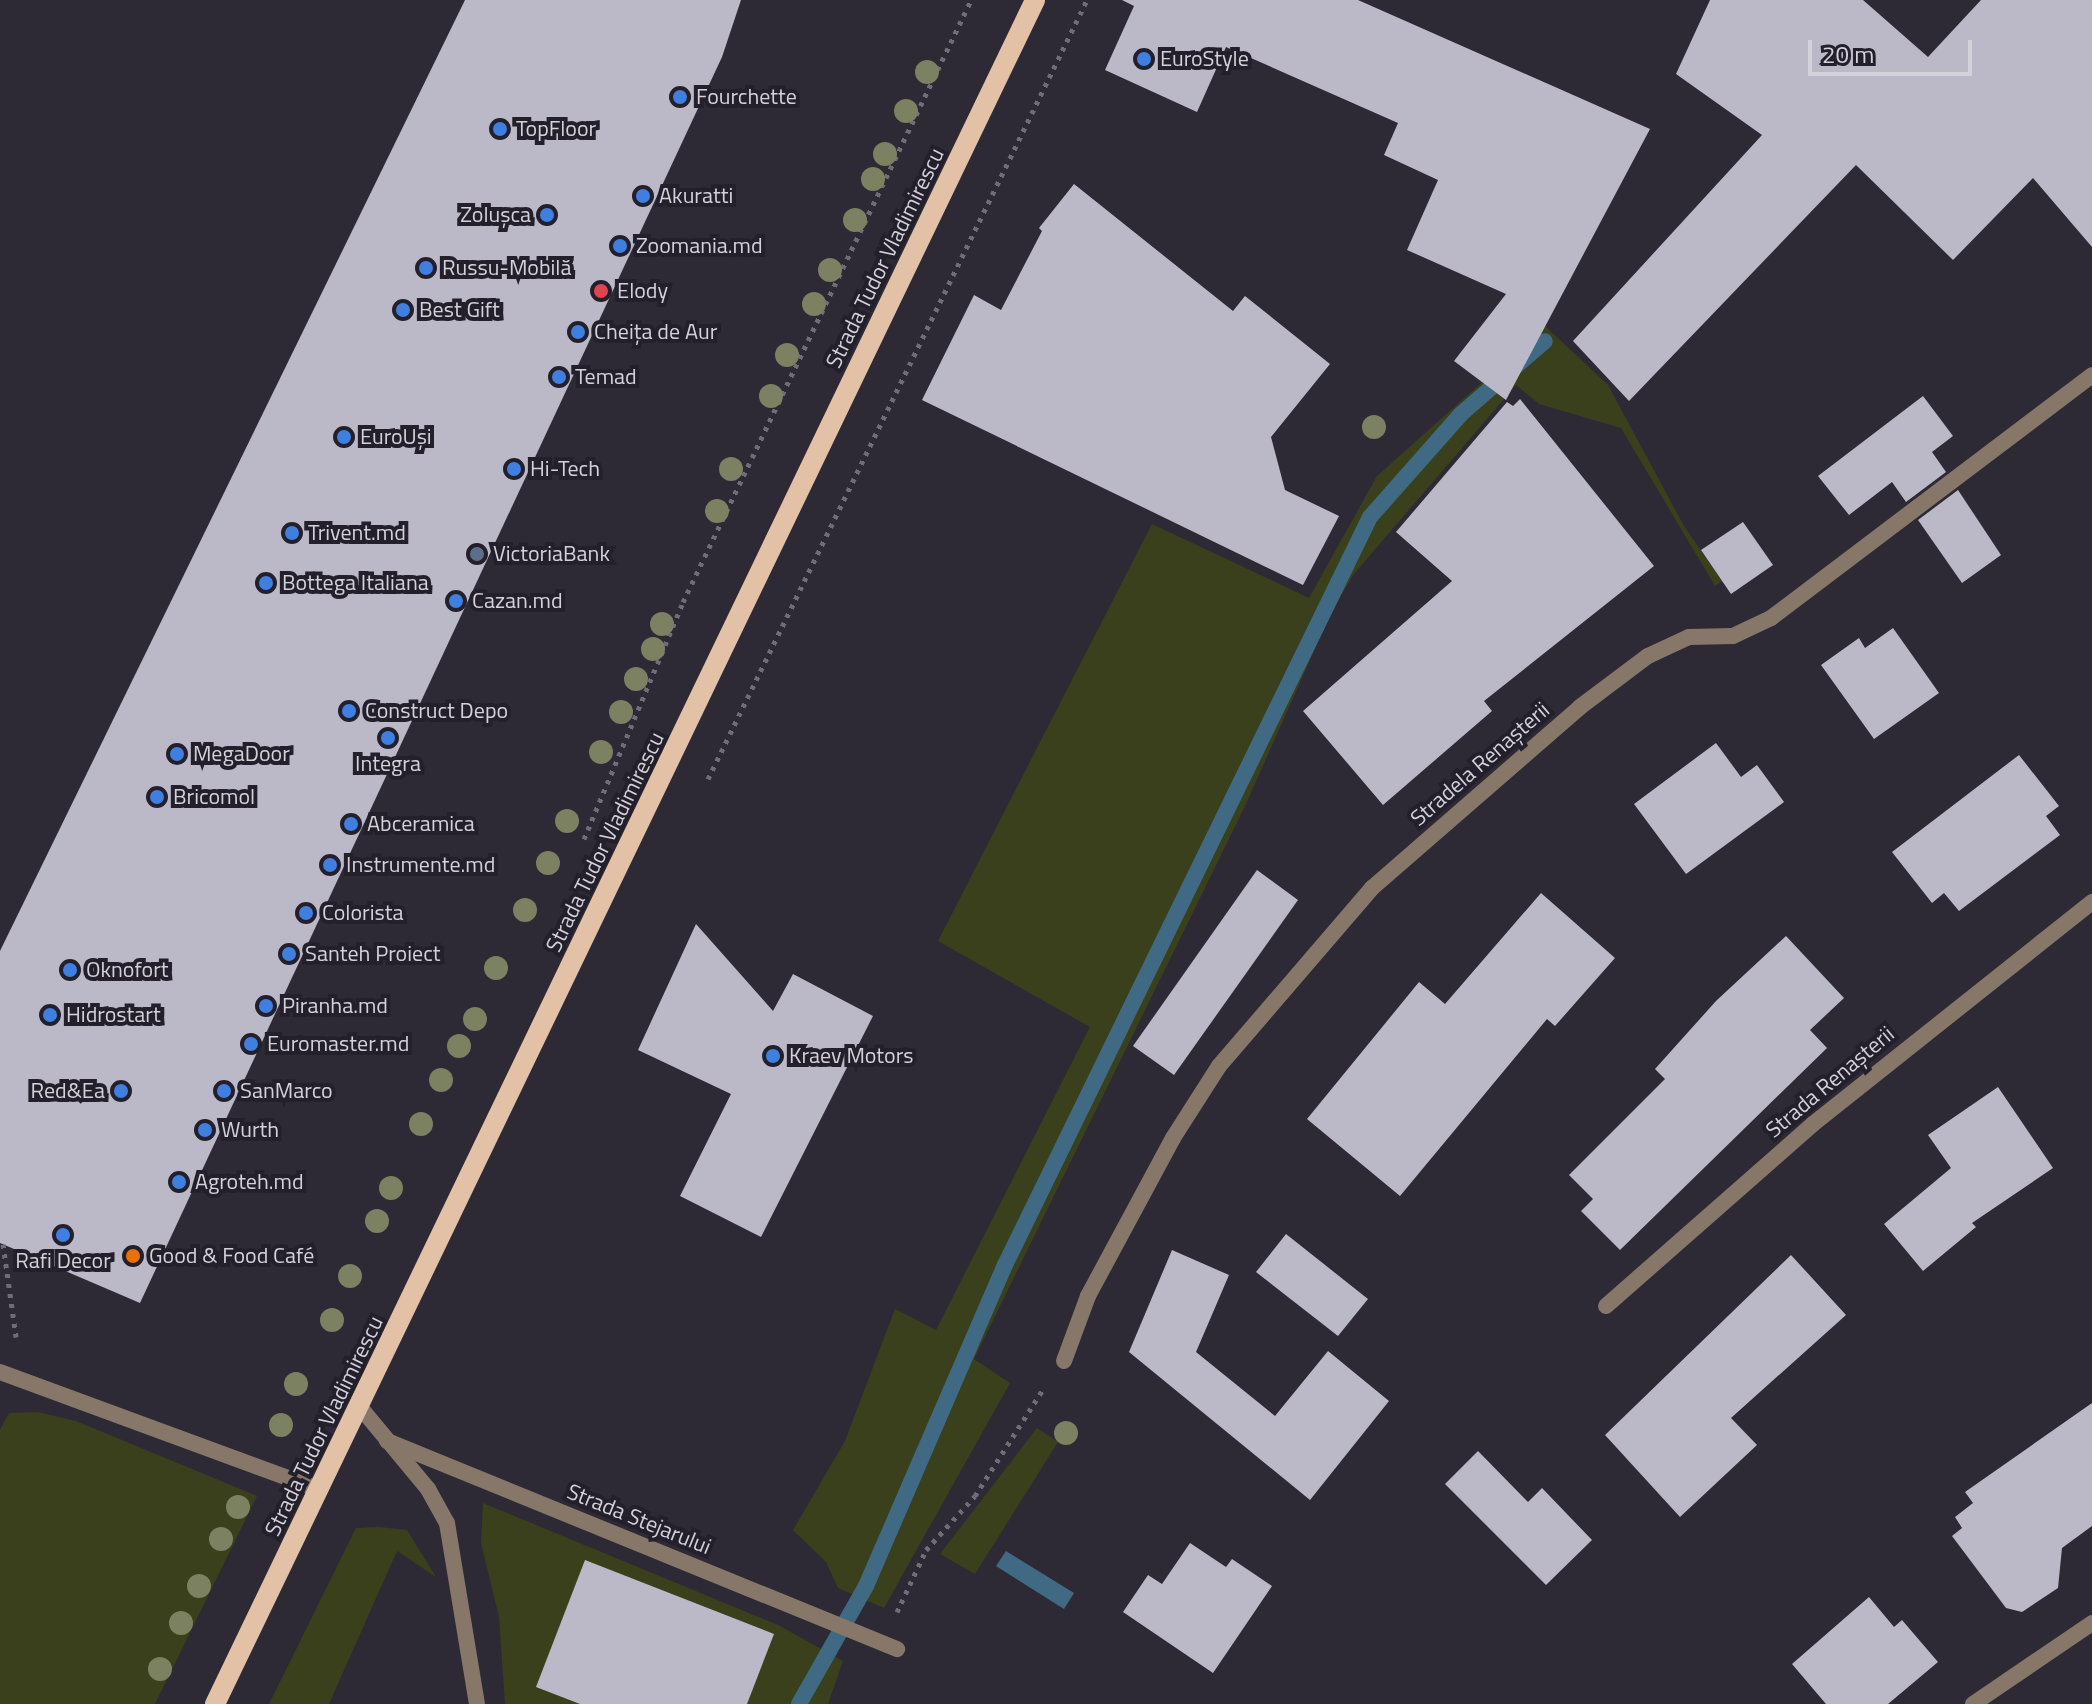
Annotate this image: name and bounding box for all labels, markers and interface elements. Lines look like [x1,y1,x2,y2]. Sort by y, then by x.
scale bar [1812,24,1976,74]
text: 20 m [1822,36,1874,72]
place label: EuroStyle [1160,46,1249,72]
marker: EuroStyle [1135,50,1153,68]
place label: Fourchette [696,84,797,110]
marker: Fourchette [671,88,689,106]
place label: TopFloor [516,116,596,142]
marker: TopFloor [491,120,509,138]
street label: Strada Tudor Vladimirescu [820,144,950,372]
place label: Akuratti [659,183,733,209]
marker: Akuratti [634,187,652,205]
place label: Zolușca [460,202,531,228]
marker: Zolușca [538,206,556,224]
place label: Zoomania.md [636,233,763,259]
marker: Zoomania.md [611,237,629,255]
place label: Russu-Mobilă [442,255,571,281]
marker: Russu-Mobilă [417,259,435,277]
place label: Elody [617,278,668,304]
marker: Elody [592,282,610,300]
place label: Best Gift [419,297,500,323]
marker: Best Gift [394,301,412,319]
place label: Cheița de Aur [594,319,717,345]
marker: Cheița de Aur [569,323,587,341]
place label: Temad [575,364,637,390]
marker: Temad [550,368,568,386]
place label: EuroUși [360,424,432,450]
marker: EuroUși [335,428,353,446]
place label: Hi-Tech [530,456,600,482]
marker: Hi-Tech [505,460,523,478]
place label: Trivent.md [308,520,406,546]
marker: Trivent.md [283,524,301,542]
place label: VictoriaBank [493,541,610,567]
marker: VictoriaBank [468,545,486,563]
place label: Bottega Italiana [282,570,429,596]
marker: Bottega Italiana [257,574,275,592]
place label: Cazan.md [472,588,563,614]
marker: Cazan.md [447,592,465,610]
street label: Stradela Renașterii [1405,697,1555,831]
place label: Construct Depo [365,698,508,724]
marker: Construct Depo [340,702,358,720]
street label: Strada Tudor Vladimirescu [540,728,670,956]
marker: Integra [379,729,397,747]
place label: MegaDoor [193,741,290,767]
marker: MegaDoor [168,745,186,763]
place label: Integra [355,751,421,777]
place label: Bricomol [173,784,255,810]
marker: Bricomol [148,788,166,806]
place label: Abceramica [367,811,475,837]
marker: Abceramica [342,815,360,833]
place label: Instrumente.md [346,852,495,878]
marker: Instrumente.md [321,856,339,874]
place label: Colorista [322,900,403,926]
marker: Colorista [297,904,315,922]
place label: Santeh Proiect [305,941,440,967]
marker: Santeh Proiect [280,945,298,963]
place label: Oknofort [86,957,169,983]
marker: Oknofort [61,961,79,979]
place label: Piranha.md [282,993,388,1019]
marker: Piranha.md [257,997,275,1015]
place label: Hidrostart [66,1002,161,1028]
marker: Hidrostart [41,1006,59,1024]
street label: Strada Renașterii [1761,1021,1899,1143]
place label: Euromaster.md [267,1031,409,1057]
marker: Euromaster.md [242,1035,260,1053]
place label: Kraev Motors [789,1043,914,1069]
marker: Kraev Motors [764,1047,782,1065]
place label: Red&Ea [31,1078,105,1104]
place label: SanMarco [240,1078,333,1104]
marker: Red&Ea [112,1082,130,1100]
marker: SanMarco [215,1082,233,1100]
place label: Wurth [221,1117,279,1143]
marker: Wurth [196,1121,214,1139]
place label: Agroteh.md [195,1169,304,1195]
marker: Agroteh.md [170,1173,188,1191]
marker: Rafi Decor [54,1226,72,1244]
place label: Good & Food Café [149,1243,314,1269]
marker: Good & Food Café [124,1247,142,1265]
place label: Rafi Decor [15,1248,111,1274]
street label: Strada Tudor Vladimirescu [259,1312,389,1540]
street label: Strada Stejarului [563,1478,715,1560]

